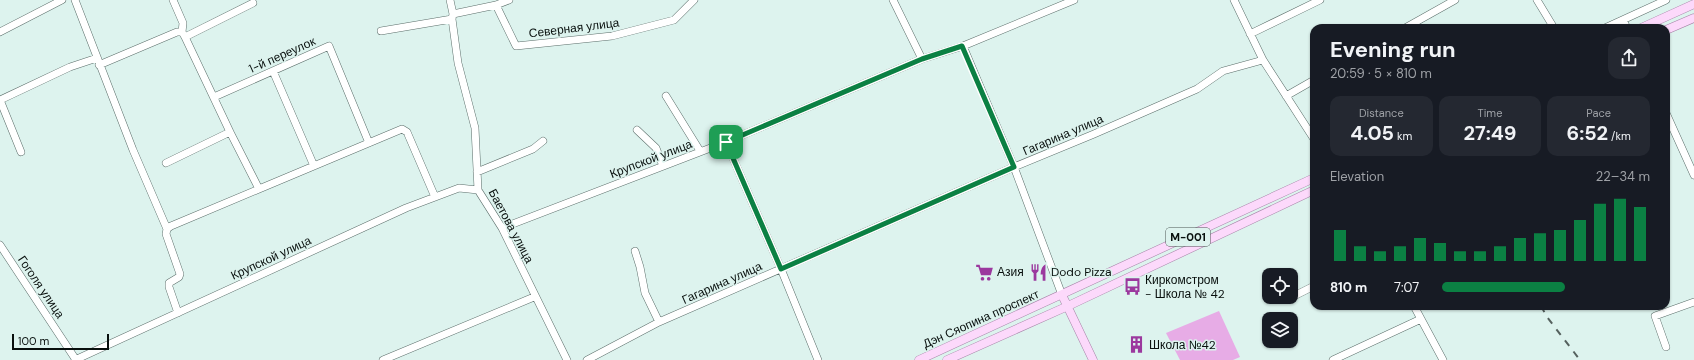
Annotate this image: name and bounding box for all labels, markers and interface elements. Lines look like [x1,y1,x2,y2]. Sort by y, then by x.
street label: Северная улица [528,14,620,41]
street label: 1-й переулок [246,33,319,77]
text: Evening run [1330,35,1456,64]
button: share [1608,37,1650,79]
text: 20:59 · 5 × 810 m [1330,65,1432,82]
text: Distance [1359,106,1404,120]
text: Time [1478,106,1502,120]
text: Pace [1586,106,1611,120]
street label: Гагарина улица [1020,111,1106,159]
text: 4.05 [1350,120,1394,146]
text: 27:49 [1464,120,1516,146]
text: 6:52 [1567,120,1608,146]
pin [709,125,743,159]
text: km [1394,129,1412,143]
text: /km [1608,129,1631,143]
icon: arrive [715,131,737,153]
street label: Крупской улица [608,136,695,182]
text: Elevation [1330,168,1384,185]
text: 22–34 m [1596,168,1650,185]
street label: Баетова улица [485,186,537,266]
road number: M-001 [1166,228,1210,246]
street label: Крупской улица [228,232,314,284]
street label: Гоголя улица [14,252,68,322]
street label: Гагарина улица [679,258,765,308]
supermarket icon: Азия [974,262,994,282]
restaurant icon: Dodo Pizza [1028,262,1048,282]
place label: Азия [997,264,1024,280]
place label: Dodo Pizza [1051,264,1112,280]
map controls [1262,268,1298,348]
button: locate [1262,268,1298,304]
place label: Киркомстром - Школа № 42 [1145,272,1225,302]
bus stop icon: Киркомстром - Школа № 42 [1122,277,1142,297]
text: 810 m [1330,279,1367,296]
text: 7:07 [1394,279,1419,296]
street label: Дэн Сяопина проспект [920,286,1042,352]
button: layers [1262,312,1298,348]
scale bar [12,332,109,351]
text: 100 m [18,334,49,348]
building icon: Школа №42 [1126,335,1146,355]
place label: Школа №42 [1149,337,1216,353]

